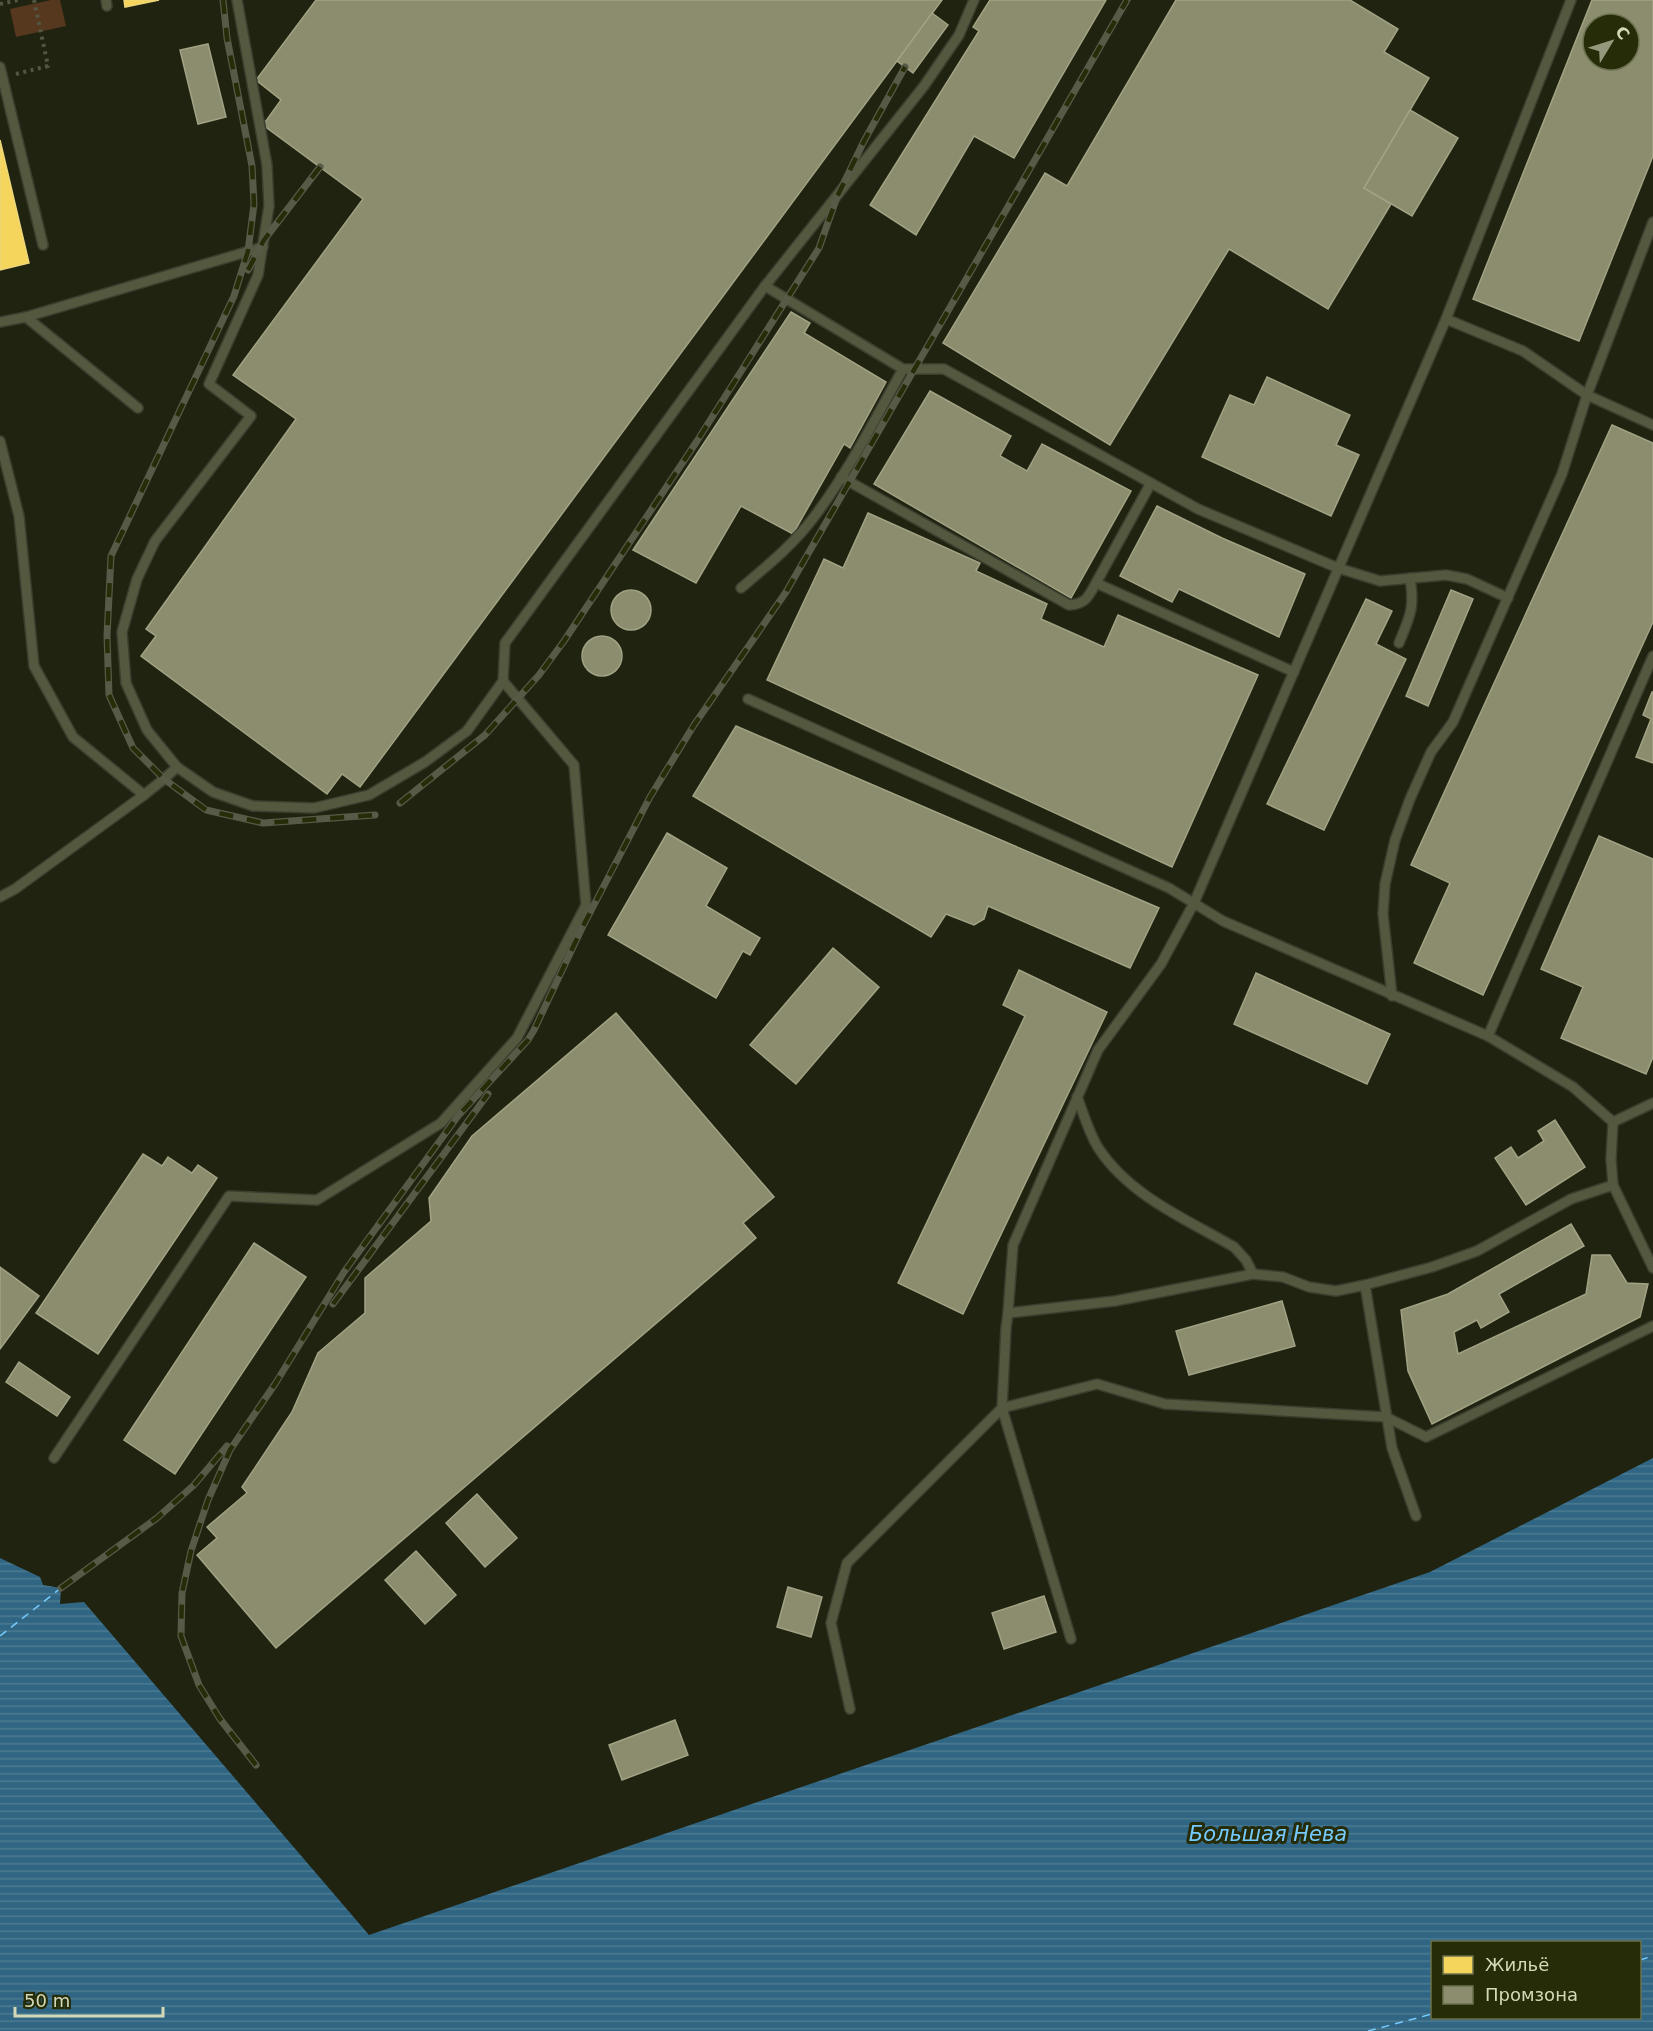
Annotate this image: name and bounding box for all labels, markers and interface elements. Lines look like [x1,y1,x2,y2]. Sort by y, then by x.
north arrow [1581,12,1641,72]
text: С [1611,23,1634,44]
water label: Большая Нева [1189,1822,1347,1846]
legend [1431,1941,1641,2019]
text: Жильё [1485,1954,1549,1975]
scale bar [15,1980,164,2018]
text: Промзона [1485,1984,1578,2005]
text: 50 m [24,1990,70,2011]

